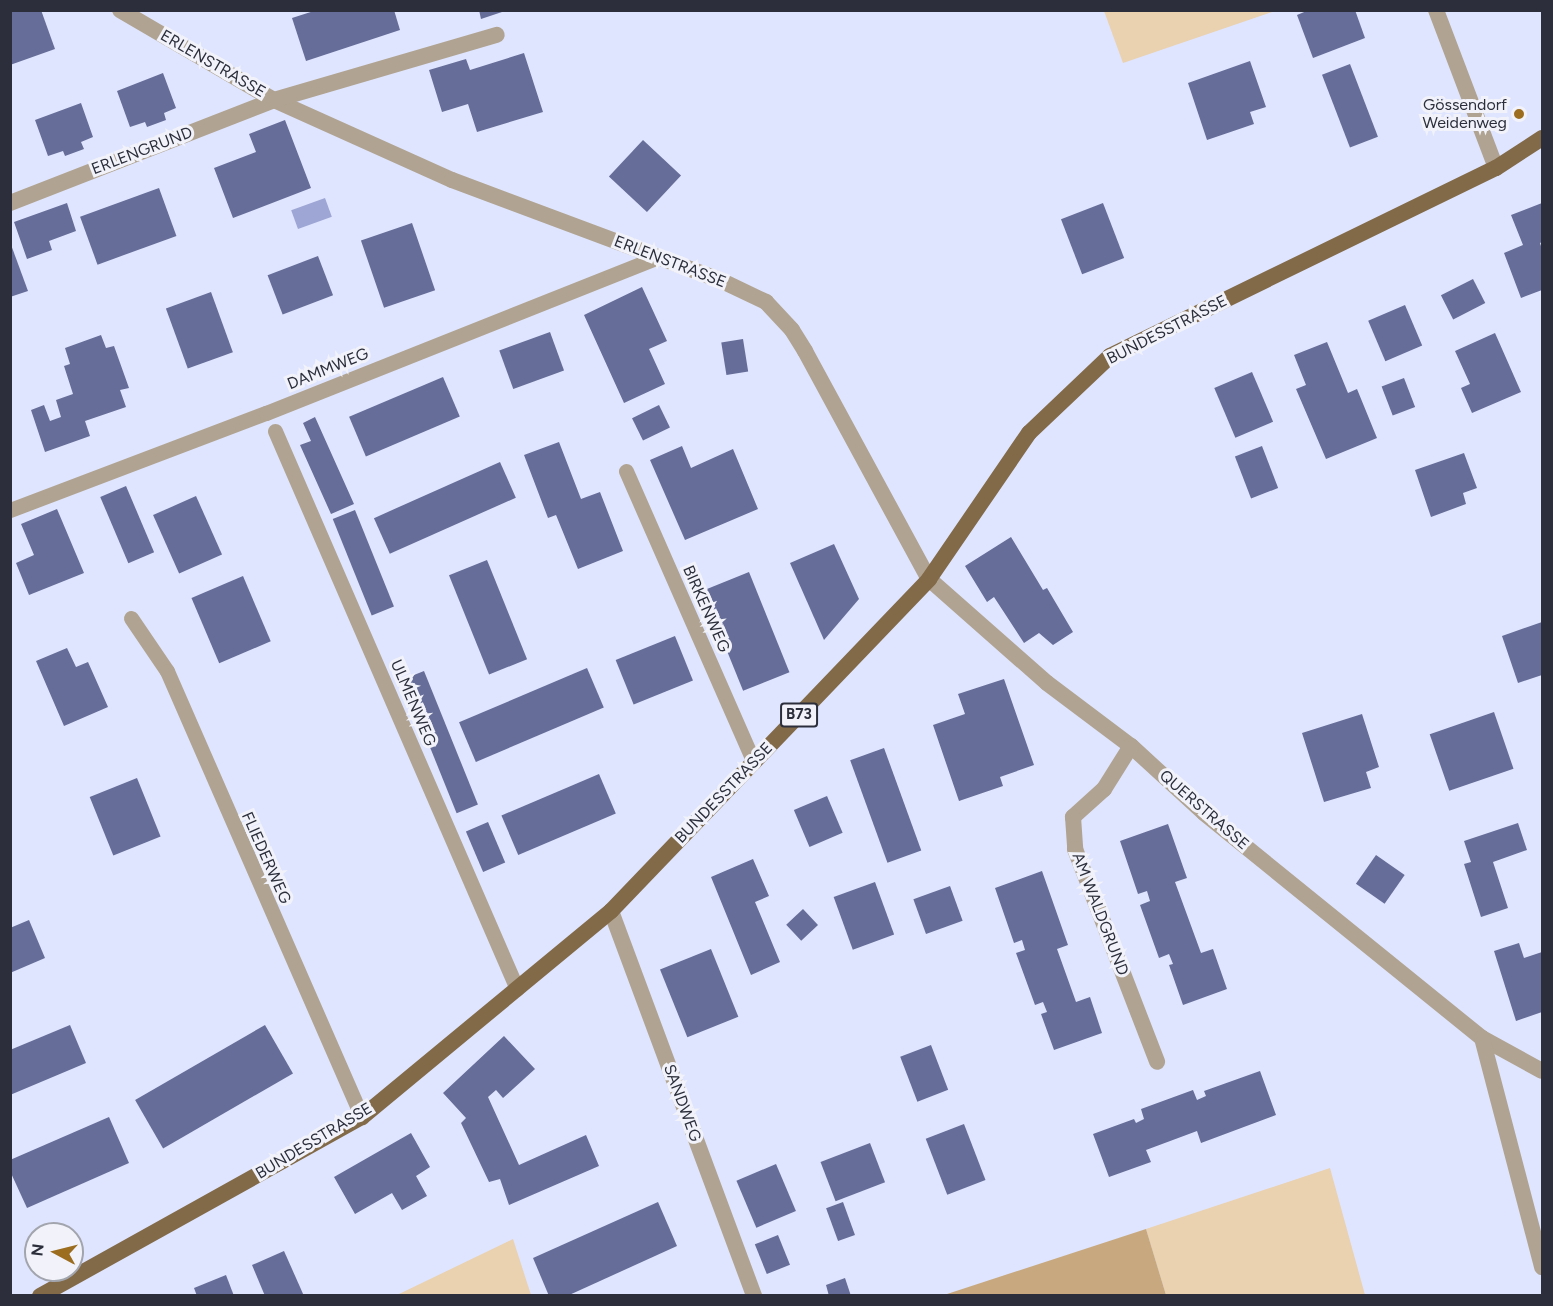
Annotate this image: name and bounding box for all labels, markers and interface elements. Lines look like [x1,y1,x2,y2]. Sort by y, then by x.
street label: ERLENSTRASSE [157,26,269,102]
place label: Gössendorf Weidenweg [1422,95,1507,133]
marker: Gössendorf Weidenweg [1512,107,1526,121]
street label: ERLENGRUND [89,123,195,179]
street label: ERLENSTRASSE [611,232,729,292]
street label: BUNDESSTRASSE [1104,291,1230,369]
street label: DAMMWEG [285,344,371,394]
street label: BIRKENWEG [678,563,734,655]
street label: ULMENWEG [386,657,440,749]
road number: B73 [780,703,818,727]
street label: BUNDESSTRASSE [671,739,777,847]
street label: QUERSTRASSE [1155,766,1253,854]
street label: FLIEDERWEG [237,809,295,907]
street label: AM WALDGRUND [1068,850,1132,978]
street label: SANDWEG [659,1062,705,1144]
street label: BUNDESSTRASSE [252,1099,376,1183]
north arrow [24,1222,84,1282]
text: N [27,1243,48,1257]

